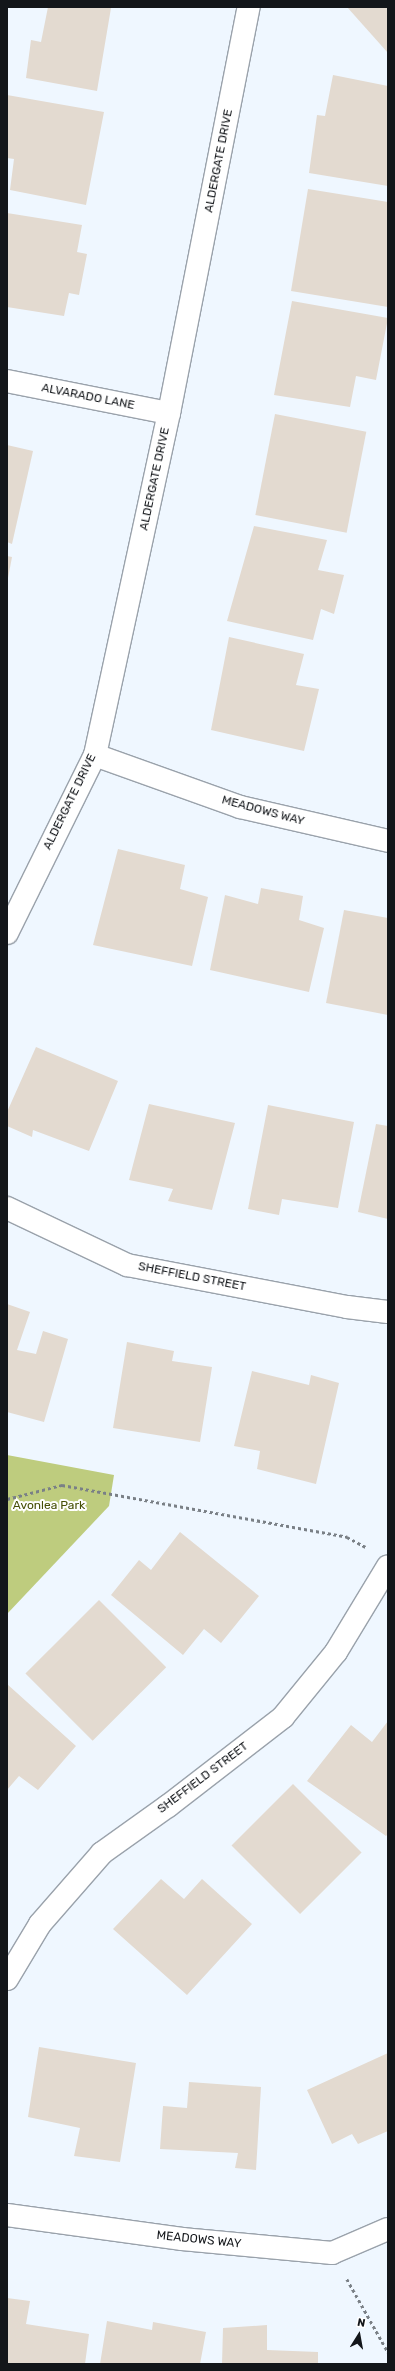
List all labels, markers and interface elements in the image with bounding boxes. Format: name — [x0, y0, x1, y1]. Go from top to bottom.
street label: ALDERGATE DRIVE — [202, 108, 236, 214]
street label: ALVARADO LANE — [40, 381, 136, 413]
street label: ALDERGATE DRIVE — [137, 426, 173, 532]
street label: ALDERGATE DRIVE — [41, 752, 99, 852]
street label: MEADOWS WAY — [220, 793, 306, 829]
street label: SHEFFIELD STREET — [137, 1259, 247, 1295]
park label: Avonlea Park — [13, 1499, 85, 1513]
street label: SHEFFIELD STREET — [155, 1739, 251, 1817]
street label: MEADOWS WAY — [156, 2228, 242, 2252]
north arrow — [339, 2315, 379, 2355]
text: N — [356, 2316, 367, 2330]

